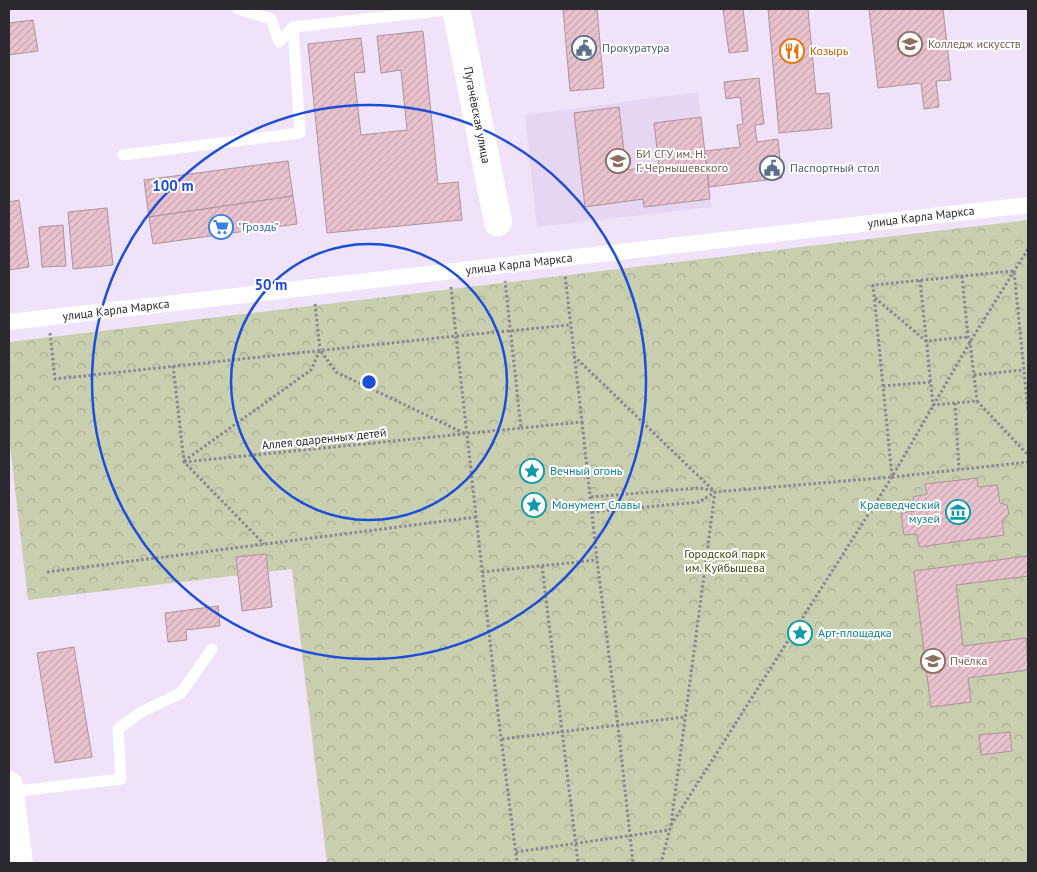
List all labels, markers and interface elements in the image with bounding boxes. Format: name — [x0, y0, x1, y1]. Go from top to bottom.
school or university icon: Колледж искусств — [897, 31, 923, 57]
public building icon: Прокуратура — [571, 35, 597, 61]
place label: Колледж искусств — [928, 36, 1021, 51]
restaurant icon: Козырь — [779, 38, 805, 64]
place label: Прокуратура — [602, 40, 669, 55]
place label: Козырь — [810, 43, 849, 58]
street label: Пугачёвская улица — [461, 65, 494, 165]
place label: БИ СГУ им. Н. Г. Чернышевского — [636, 146, 728, 175]
school or university icon: БИ СГУ им. Н. Г. Чернышевского — [605, 148, 631, 174]
public building icon: Паспортный стол — [759, 155, 785, 181]
place label: Паспортный стол — [790, 160, 880, 175]
text: 100 m — [152, 176, 194, 195]
street label: улица Карла Маркса — [867, 203, 975, 231]
supermarket icon: "Гроздь" — [208, 214, 234, 240]
place label: "Гроздь" — [238, 219, 279, 234]
street label: улица Карла Маркса — [465, 250, 573, 278]
text: 50 m — [255, 275, 287, 294]
street label: улица Карла Маркса — [62, 296, 170, 324]
centre of rings — [360, 373, 378, 391]
street label: Аллея одаренных детей — [261, 425, 387, 453]
place icon: Вечный огонь — [519, 458, 545, 484]
place label: Вечный огонь — [550, 463, 623, 478]
place icon: Монумент Славы — [521, 492, 547, 518]
place label: Монумент Славы — [552, 497, 640, 512]
place label: Краеведческий музей — [860, 497, 940, 526]
museum icon: Краеведческий музей — [945, 499, 971, 525]
park label: Городской парк им. Куйбышева — [684, 546, 766, 575]
place icon: Арт-площадка — [787, 620, 813, 646]
place label: Арт-площадка — [818, 625, 892, 640]
school or university icon: Пчёлка — [920, 648, 946, 674]
place label: Пчёлка — [950, 653, 987, 668]

